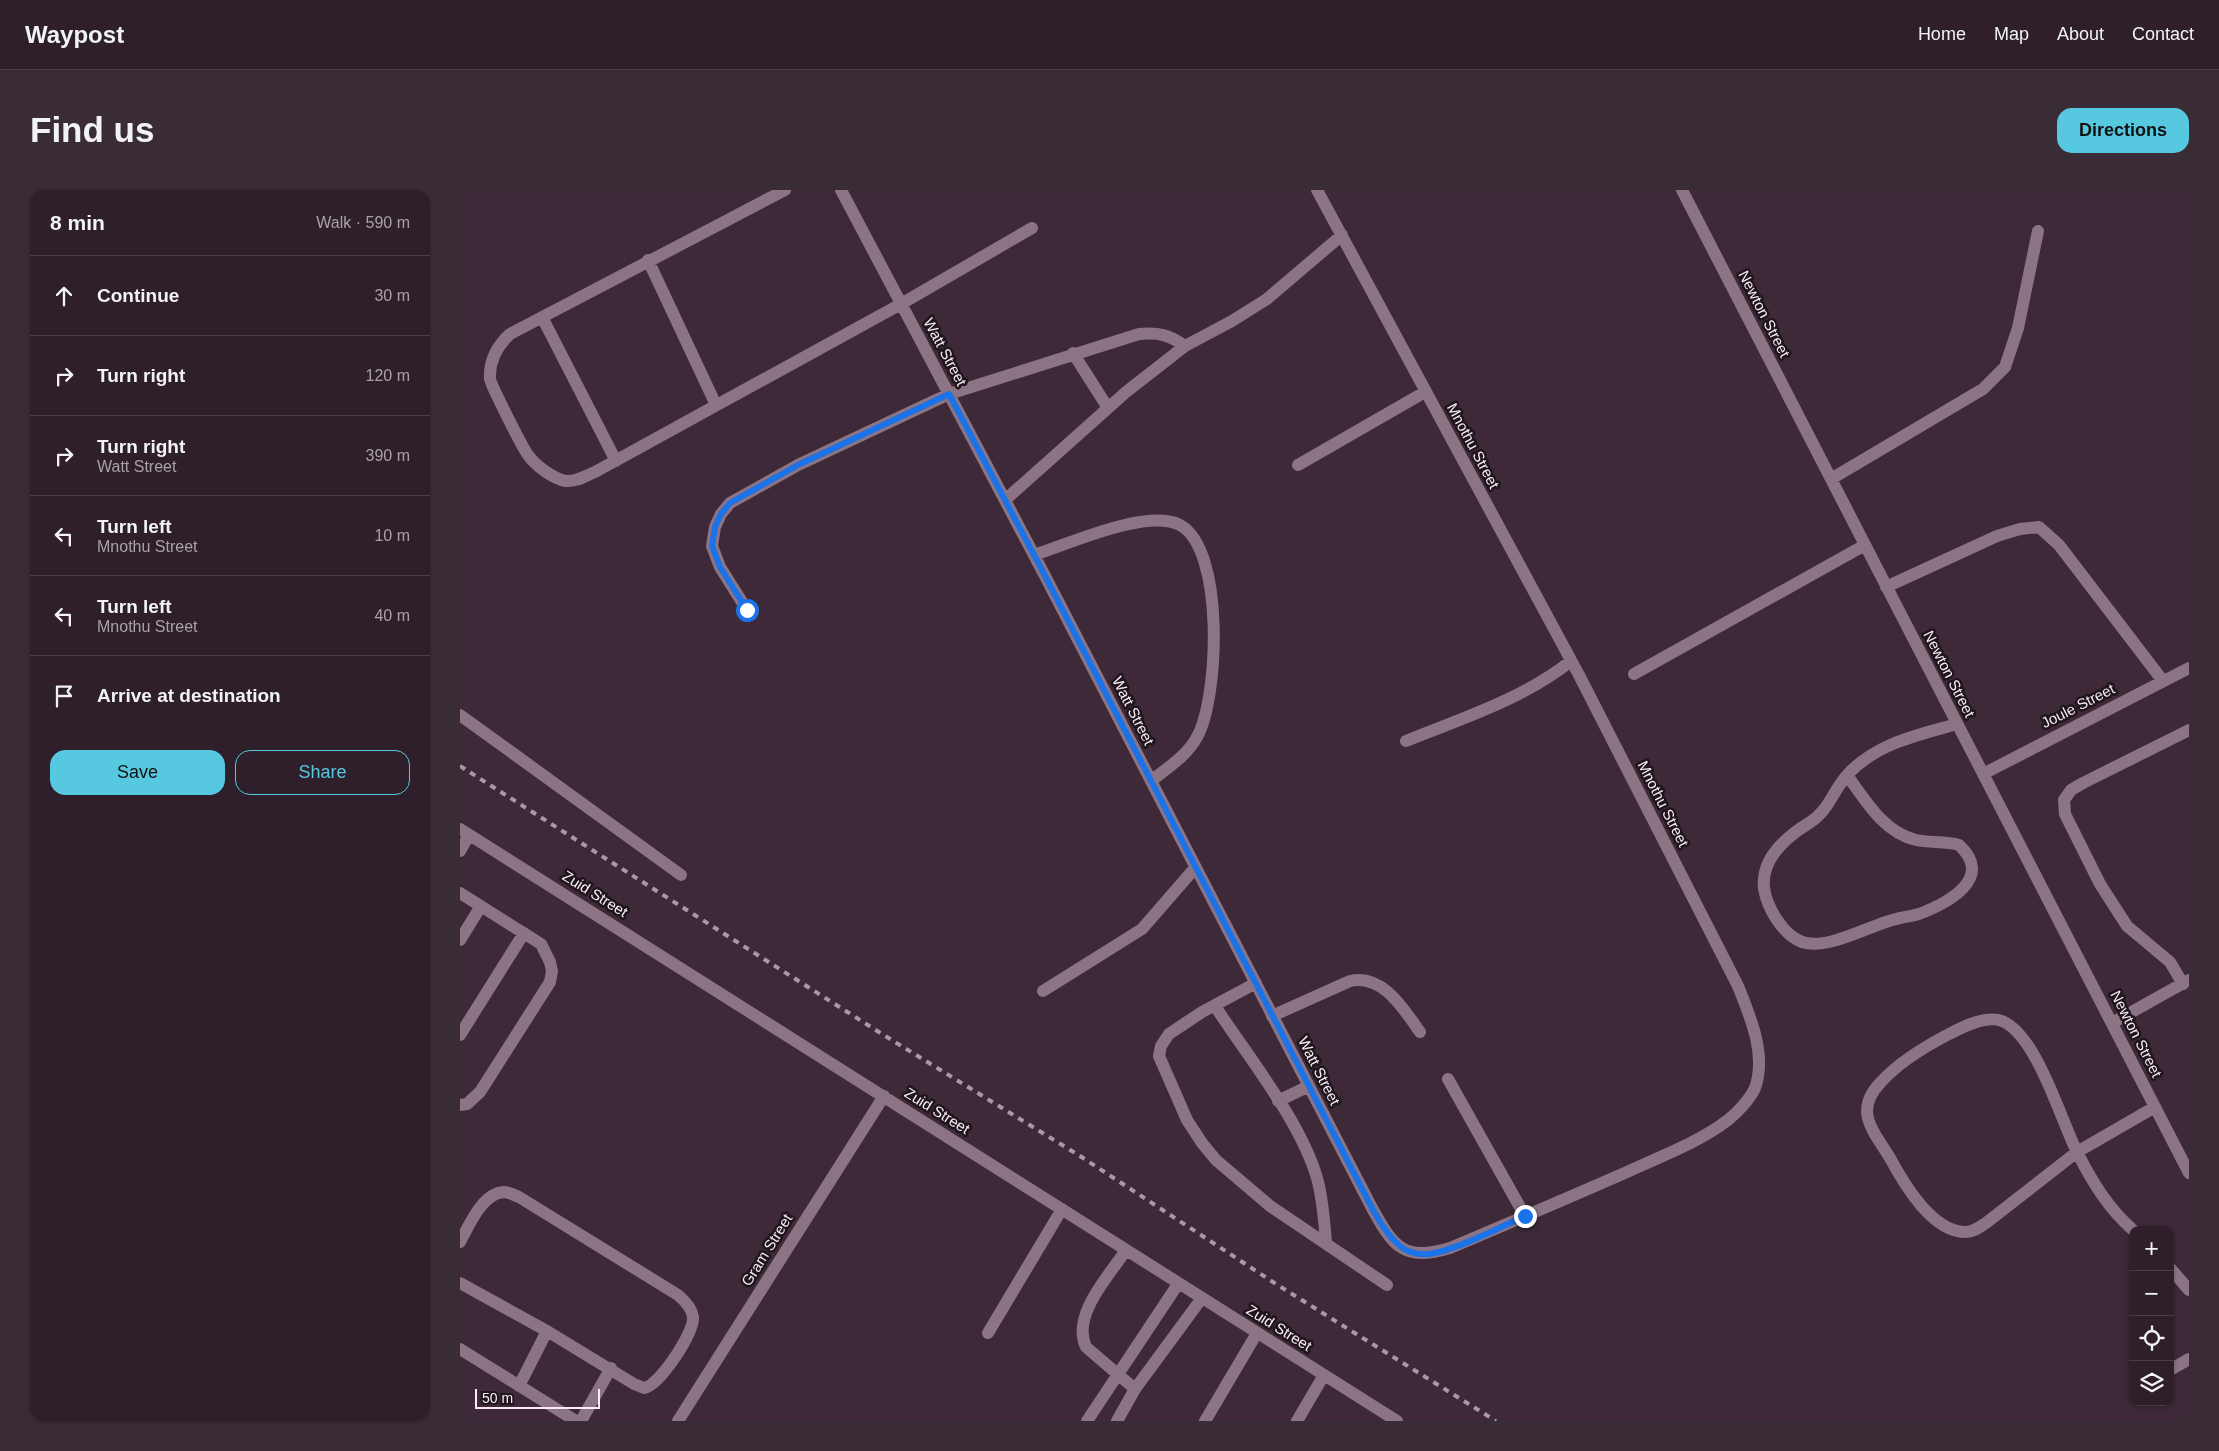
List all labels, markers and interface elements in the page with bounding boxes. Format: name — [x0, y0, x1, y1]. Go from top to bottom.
text: Waypost — [25, 21, 124, 48]
text: Home — [1918, 24, 1966, 44]
text: Map — [1994, 24, 2029, 44]
text: About — [2057, 24, 2104, 44]
text: Contact — [2132, 24, 2194, 44]
button: Directions — [2057, 108, 2189, 153]
text: Find us — [30, 110, 154, 149]
text: 8 min — [50, 211, 105, 234]
text: Walk · 590 m — [316, 214, 410, 231]
street label: Newton Street — [1735, 268, 1794, 361]
icon: ahead — [50, 282, 78, 310]
text: Continue — [97, 285, 179, 306]
text: 30 m — [374, 287, 410, 304]
street label: Watt Street — [920, 315, 971, 389]
icon: right — [50, 362, 78, 390]
text: Turn right — [97, 365, 185, 386]
text: 120 m — [366, 367, 410, 384]
street label: Mnothu Street — [1444, 400, 1503, 492]
text: Turn right — [97, 436, 185, 457]
icon: right — [50, 442, 78, 470]
text: 390 m — [366, 447, 410, 464]
text: Watt Street — [97, 458, 176, 475]
text: Turn left — [97, 516, 172, 537]
icon: left — [50, 522, 78, 550]
text: 10 m — [374, 527, 410, 544]
text: Mnothu Street — [97, 538, 198, 555]
text: Turn left — [97, 596, 172, 617]
route start — [736, 599, 759, 622]
icon: left — [50, 602, 78, 630]
text: 40 m — [374, 607, 410, 624]
text: Mnothu Street — [97, 618, 198, 635]
street label: Newton Street — [1920, 628, 1979, 721]
street label: Watt Street — [1109, 674, 1158, 749]
street label: Joule Street — [2038, 679, 2118, 731]
icon: arrive — [50, 682, 78, 710]
text: Arrive at destination — [97, 685, 281, 706]
button: Save — [50, 750, 225, 795]
button: Share — [235, 750, 410, 795]
street label: Mnothu Street — [1634, 758, 1693, 850]
street label: Zuid Street — [560, 867, 632, 921]
street label: Newton Street — [2107, 988, 2166, 1081]
street label: Watt Street — [1295, 1034, 1344, 1109]
street label: Zuid Street — [902, 1084, 974, 1138]
route end — [1514, 1205, 1537, 1228]
street label: Gram Street — [738, 1210, 796, 1289]
map controls — [2129, 1226, 2174, 1406]
button: + — [2129, 1226, 2174, 1271]
button: − — [2129, 1271, 2174, 1316]
street label: Zuid Street — [1244, 1301, 1316, 1355]
button: locate — [2129, 1316, 2174, 1361]
button: layers — [2129, 1361, 2174, 1406]
scale bar — [475, 1386, 600, 1409]
text: 50 m — [482, 1390, 513, 1406]

